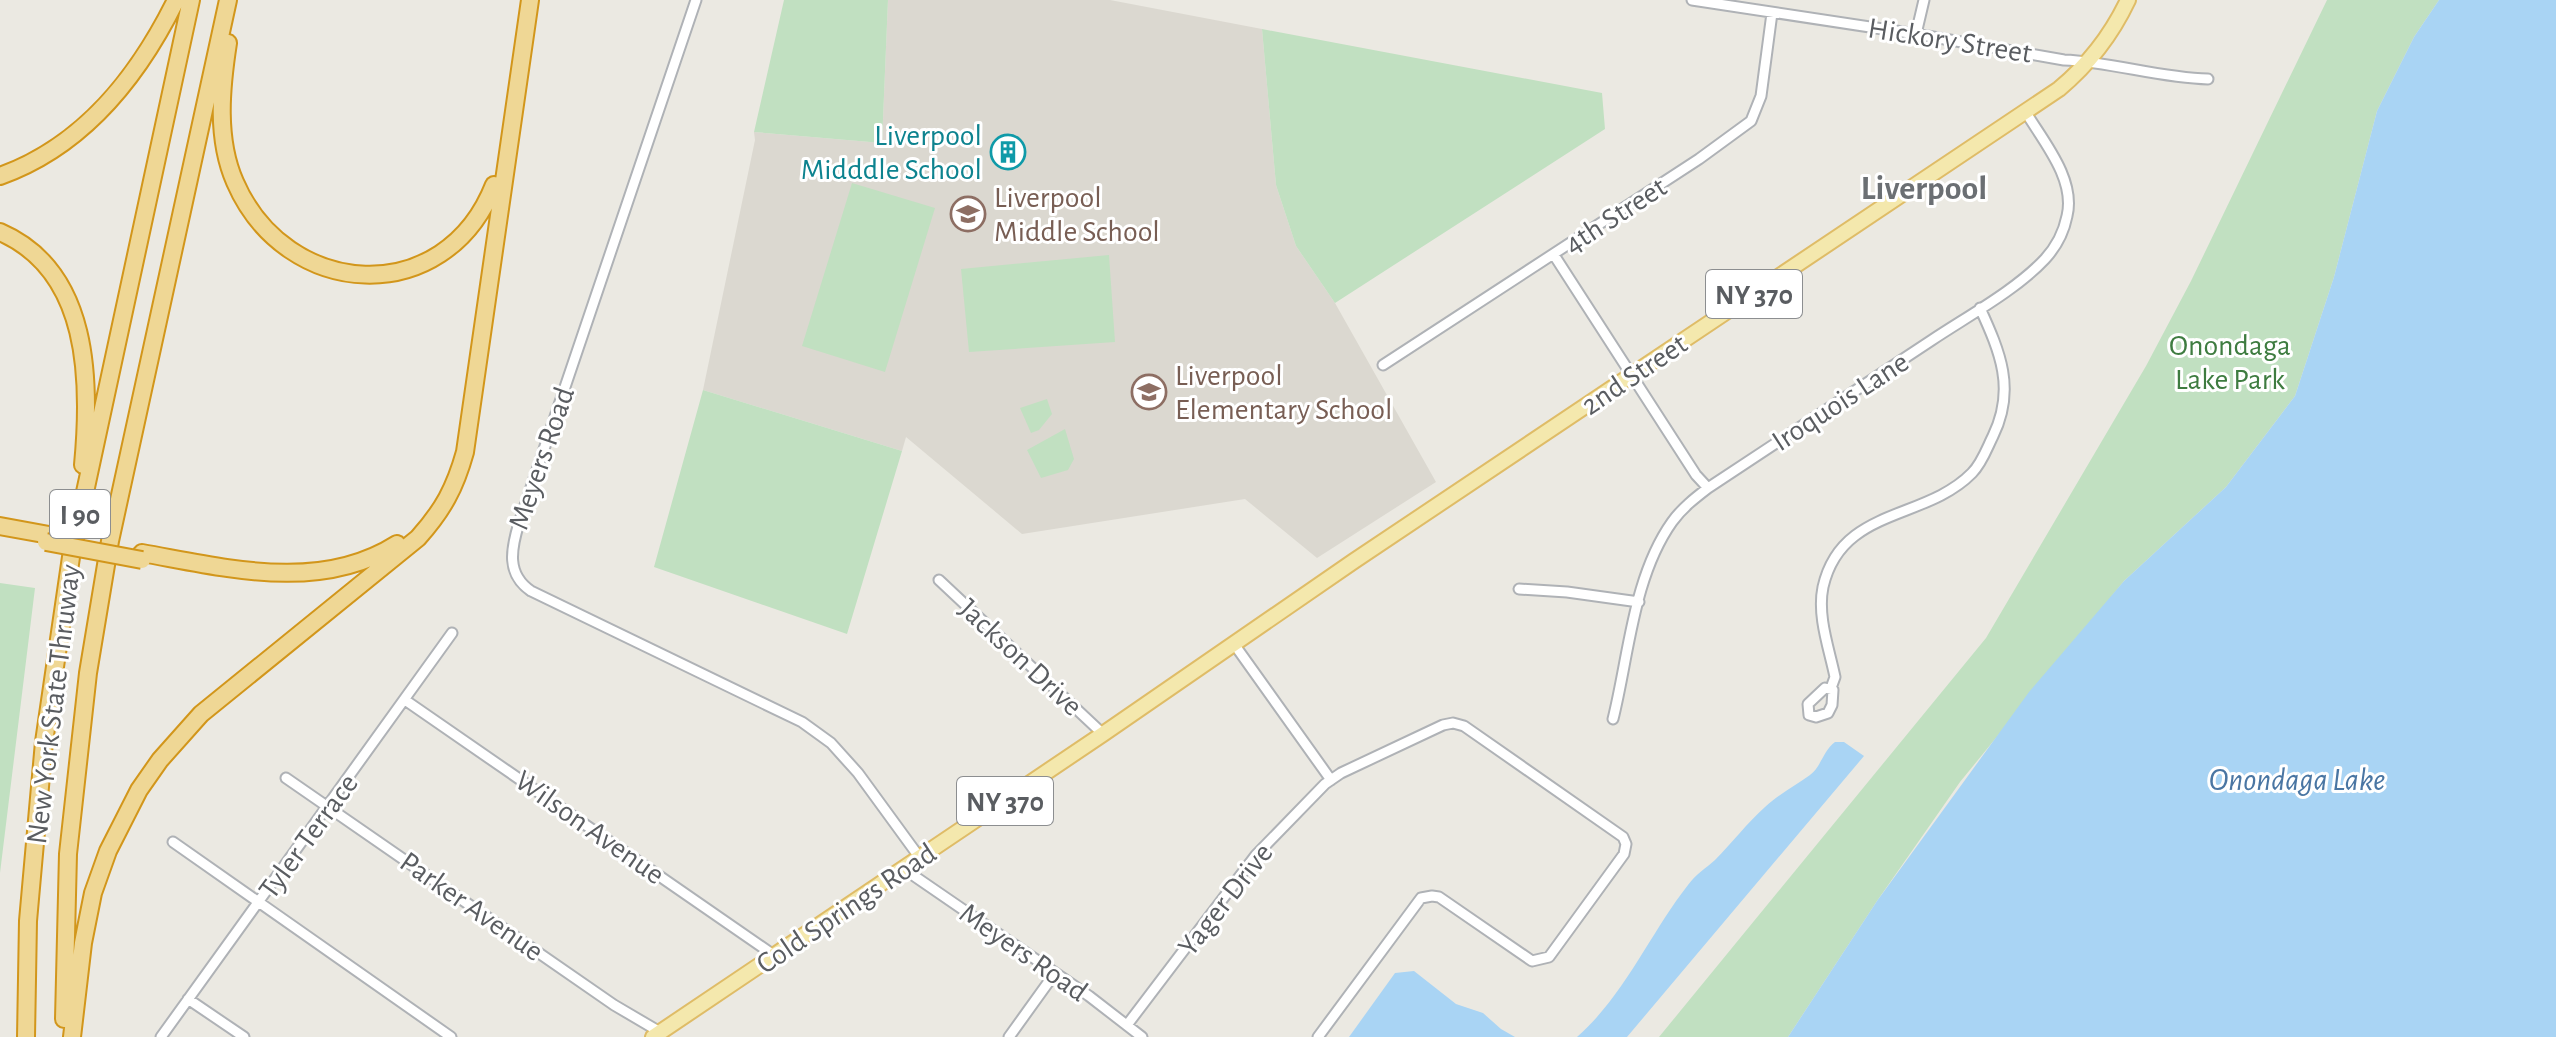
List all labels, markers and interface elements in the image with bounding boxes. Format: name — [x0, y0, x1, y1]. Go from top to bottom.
street label: Hickory Street — [1866, 13, 2034, 69]
place label: Liverpool Midddle School — [801, 121, 982, 185]
building icon: Liverpool Midddle School — [989, 133, 1027, 171]
street label: 4th Street — [1559, 172, 1672, 260]
district label: Liverpool — [1861, 172, 1987, 206]
place label: Liverpool Middle School — [994, 183, 1160, 247]
school or university icon: Liverpool Middle School — [949, 195, 987, 233]
road number: NY 370 — [1706, 270, 1802, 318]
street label: 2nd Street — [1576, 329, 1693, 421]
park label: Onondaga Lake Park — [2169, 331, 2291, 395]
street label: Iroquois Lane — [1767, 347, 1914, 457]
place label: Liverpool Elementary School — [1175, 361, 1393, 425]
school or university icon: Liverpool Elementary School — [1130, 373, 1168, 411]
street label: Meyers Road — [504, 383, 580, 533]
road number: I 90 — [50, 490, 110, 538]
street label: New York State Thruway — [22, 562, 86, 846]
street label: Jackson Drive — [953, 594, 1088, 722]
water label: Onondaga Lake — [2209, 764, 2385, 796]
street label: Wilson Avenue — [509, 765, 670, 890]
street label: Tyler Terrace — [254, 769, 364, 905]
road number: NY 370 — [957, 777, 1053, 825]
street label: Cold Springs Road — [751, 838, 942, 980]
street label: Yager Drive — [1173, 838, 1279, 961]
street label: Parker Avenue — [394, 847, 549, 967]
street label: Meyers Road — [954, 898, 1093, 1008]

